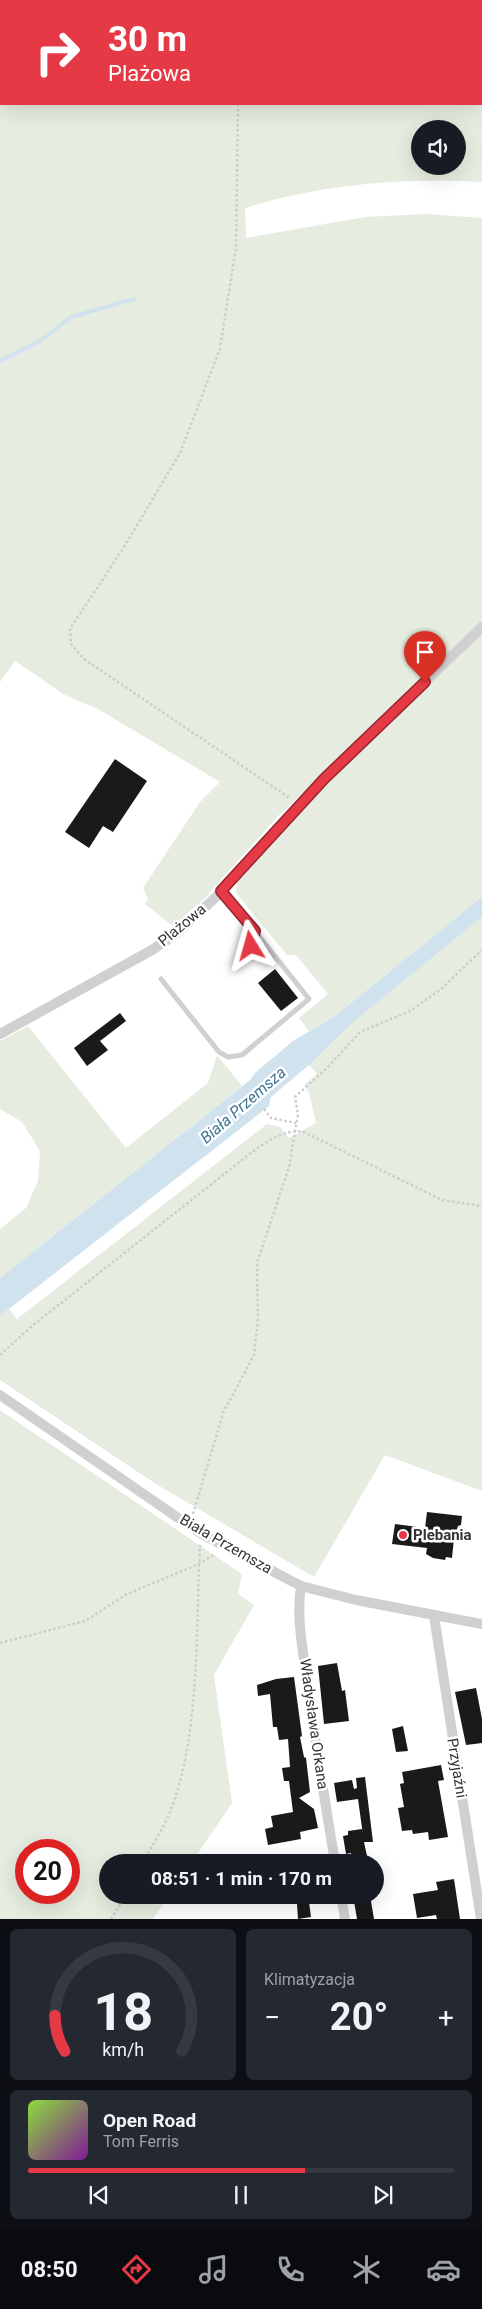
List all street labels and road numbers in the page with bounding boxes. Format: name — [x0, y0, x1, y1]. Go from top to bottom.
street label: Plażowa — [155, 900, 209, 950]
street label: Biała Przemsza — [177, 1510, 275, 1578]
street label: Władysława Orkana — [296, 1657, 332, 1791]
street label: Przyjaźni — [443, 1737, 471, 1799]

